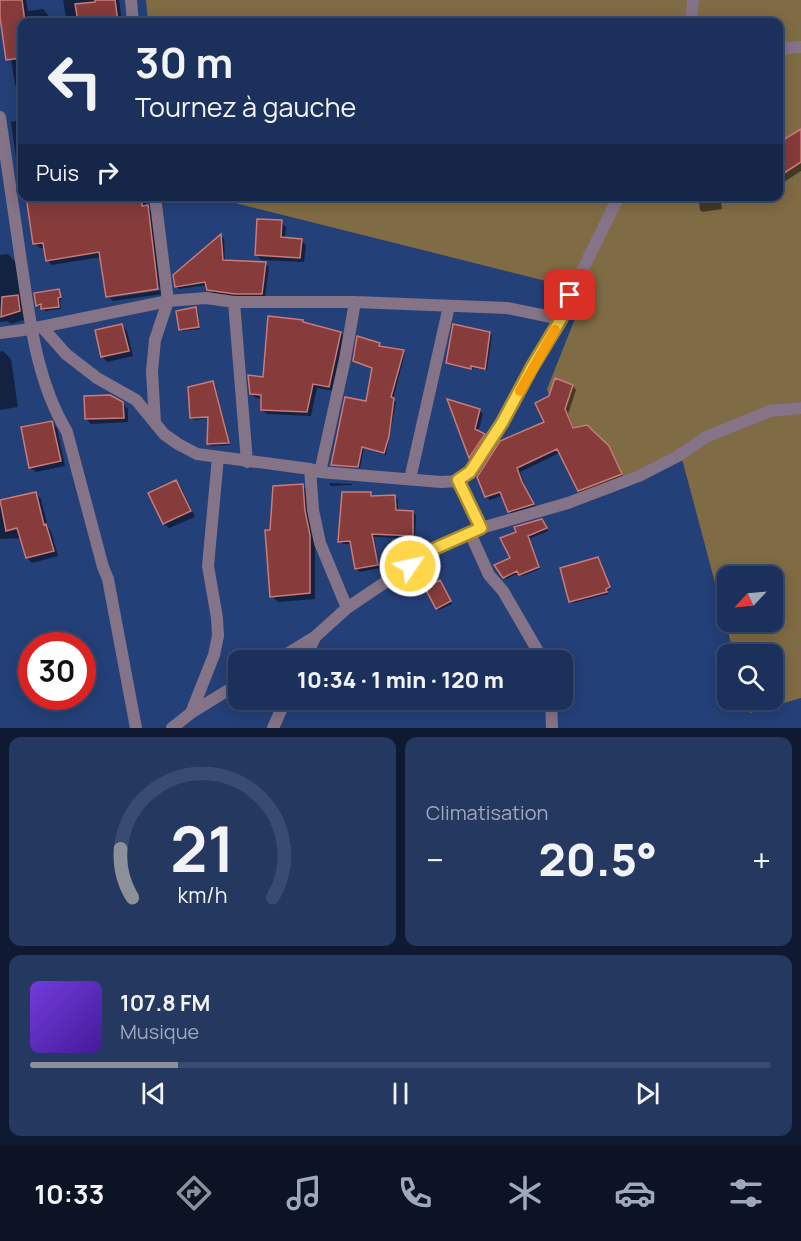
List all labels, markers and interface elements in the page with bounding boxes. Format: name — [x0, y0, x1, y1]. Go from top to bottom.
text: 30 m — [135, 33, 233, 91]
icon: left — [36, 42, 114, 120]
text: Tournez à gauche — [135, 88, 356, 125]
icon: right — [91, 156, 124, 189]
text: Puis — [36, 158, 79, 188]
pin — [544, 269, 595, 320]
icon: arrive — [553, 278, 586, 311]
position arrow — [378, 534, 442, 598]
north arrow — [717, 566, 783, 632]
map controls — [717, 566, 783, 710]
speed limit sign: 30 — [18, 632, 96, 710]
button: search — [717, 644, 783, 710]
text: 10:34 · 1 min · 120 m — [297, 665, 504, 695]
text: Climatisation — [426, 799, 548, 826]
text: 21 — [170, 805, 235, 891]
text: 20.5° — [539, 828, 657, 890]
text: − — [426, 837, 444, 882]
text: + — [752, 837, 771, 882]
text: km/h — [178, 881, 227, 910]
text: 107.8 FM — [120, 988, 210, 1018]
text: Musique — [120, 1018, 199, 1045]
icon: previous — [137, 1077, 170, 1110]
icon: pause — [384, 1077, 417, 1110]
icon: next — [631, 1077, 664, 1110]
icon: directions — [173, 1172, 215, 1214]
icon: music — [283, 1172, 325, 1214]
icon: phone — [394, 1172, 436, 1214]
icon: climate — [504, 1172, 546, 1214]
icon: car — [614, 1172, 656, 1214]
icon: filters — [725, 1172, 767, 1214]
text: 10:33 — [34, 1175, 104, 1212]

